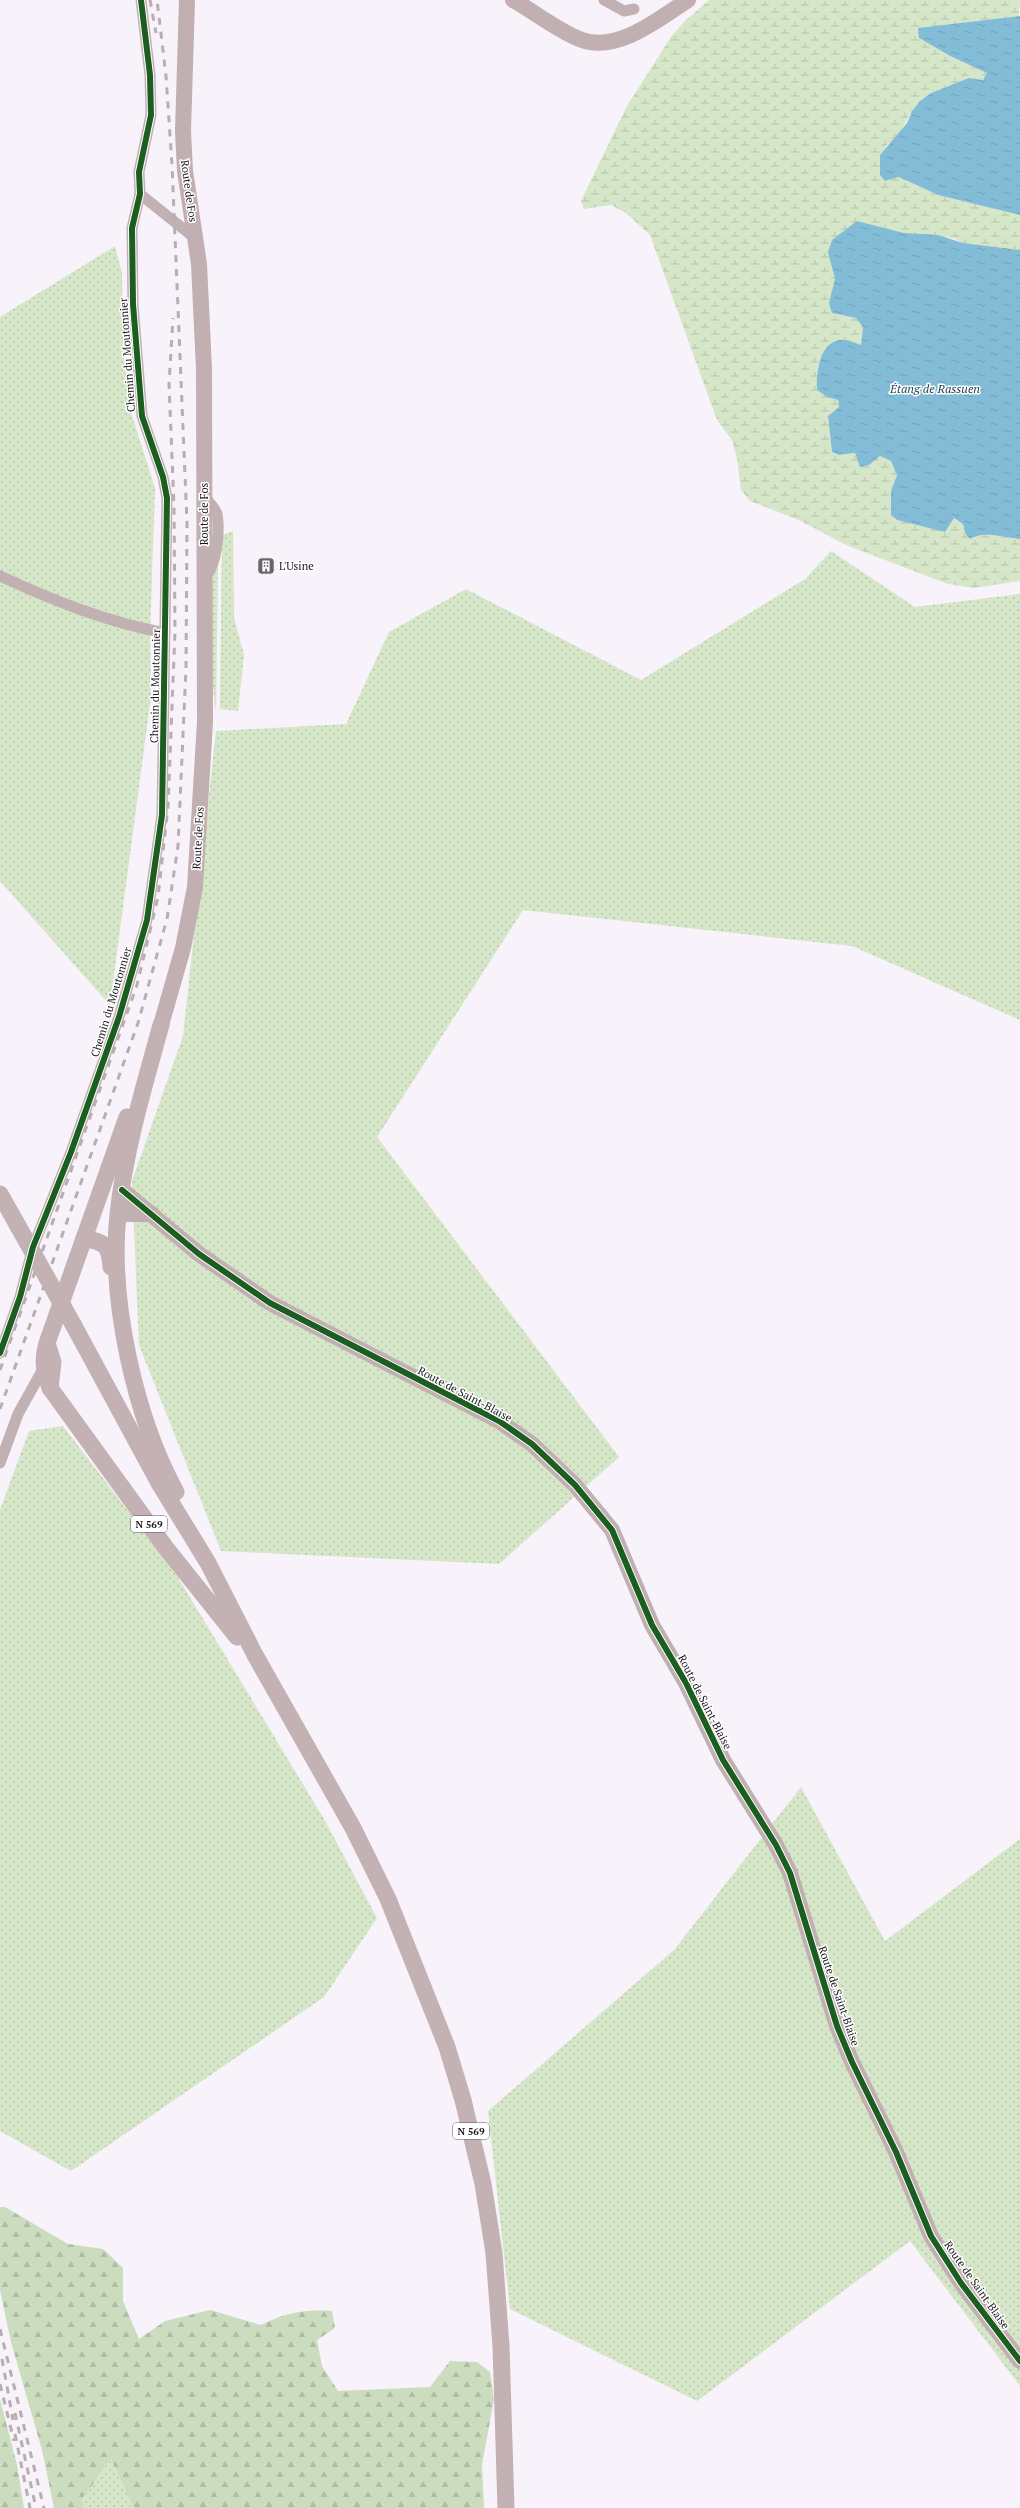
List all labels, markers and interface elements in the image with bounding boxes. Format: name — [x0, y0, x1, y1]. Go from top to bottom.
street label: Route de Fos — [178, 159, 200, 223]
street label: Chemin du Moutonnier — [116, 297, 138, 413]
water label: Étang de Rassuen — [889, 381, 980, 396]
street label: Route de Fos — [197, 482, 211, 545]
building icon: L'Usine — [256, 556, 276, 576]
place label: L'Usine — [279, 559, 314, 573]
street label: Chemin du Moutonnier — [147, 628, 163, 743]
street label: Route de Fos — [189, 806, 207, 870]
street label: Chemin du Moutonnier — [88, 945, 135, 1059]
street label: Route de Saint-Blaise — [416, 1363, 515, 1425]
road number: N 569 — [131, 1516, 167, 1532]
street label: Route de Saint-Blaise — [675, 1652, 735, 1752]
street label: Route de Saint-Blaise — [815, 1944, 863, 2048]
road number: N 569 — [453, 2123, 489, 2139]
street label: Route de Saint-Blaise — [941, 2238, 1013, 2332]

